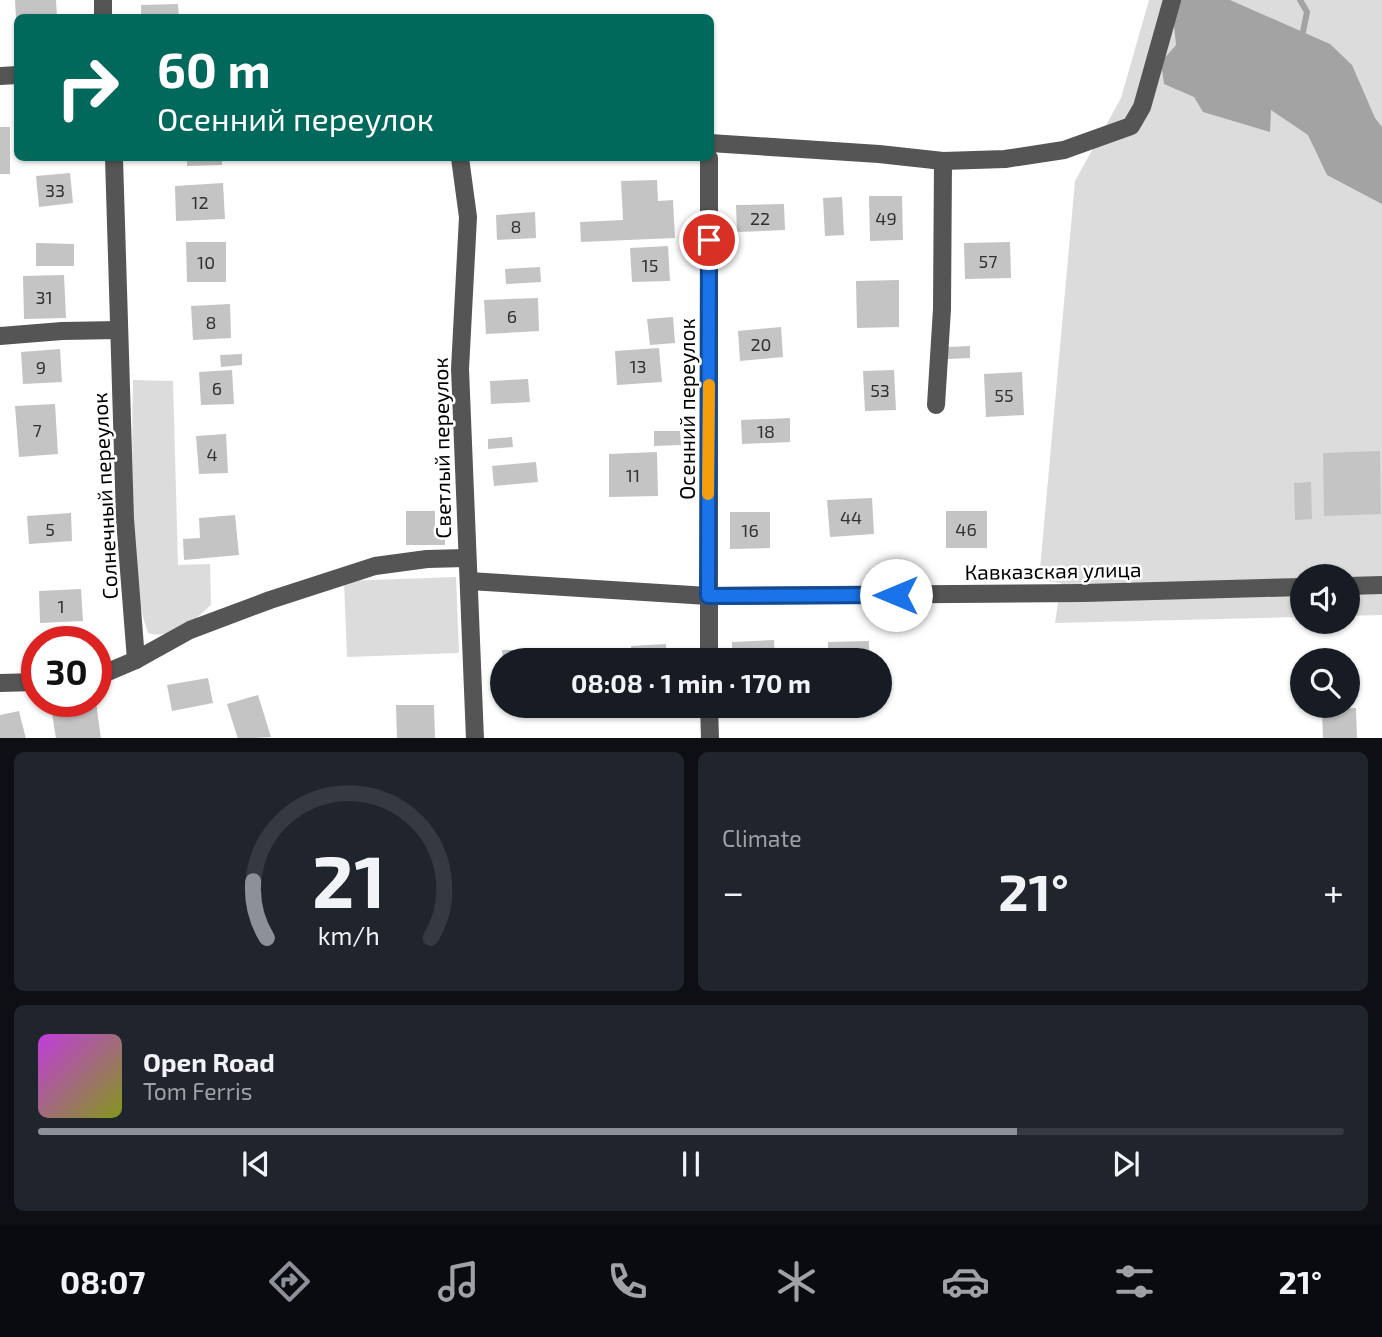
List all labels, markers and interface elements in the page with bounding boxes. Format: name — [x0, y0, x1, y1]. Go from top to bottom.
text: 60 m — [157, 39, 271, 98]
icon: right — [42, 42, 133, 133]
text: Осенний переулок — [157, 99, 434, 137]
house number: 33 — [45, 179, 65, 201]
house number: 12 — [191, 191, 209, 213]
house number: 22 — [750, 207, 770, 229]
house number: 49 — [875, 207, 897, 229]
pin — [679, 210, 739, 270]
house number: 8 — [511, 215, 521, 237]
icon: arrive — [690, 221, 728, 259]
house number: 57 — [979, 250, 997, 272]
house number: 10 — [197, 251, 215, 273]
house number: 15 — [642, 254, 658, 276]
house number: 31 — [35, 286, 53, 308]
house number: 6 — [507, 305, 517, 327]
house number: 8 — [206, 311, 216, 333]
street label: Осенний переулок — [674, 318, 700, 500]
house number: 20 — [751, 333, 771, 355]
house number: 13 — [629, 355, 647, 377]
house number: 9 — [36, 356, 46, 378]
street label: Светлый переулок — [427, 357, 456, 539]
house number: 6 — [212, 377, 222, 399]
house number: 53 — [870, 379, 890, 401]
house number: 55 — [994, 384, 1014, 406]
street label: Солнечный переулок — [86, 392, 123, 600]
house number: 7 — [32, 419, 42, 441]
house number: 18 — [757, 420, 775, 442]
house number: 4 — [206, 443, 218, 465]
house number: 11 — [626, 464, 640, 486]
house number: 44 — [840, 506, 862, 528]
house number: 5 — [45, 518, 55, 540]
house number: 46 — [955, 518, 977, 540]
house number: 16 — [741, 519, 759, 541]
street label: Кавказcкая улица — [964, 556, 1142, 585]
position arrow — [859, 558, 933, 632]
map controls — [1290, 564, 1360, 718]
button: sound — [1290, 564, 1360, 634]
house number: 1 — [57, 595, 65, 617]
speed limit sign: 30 — [21, 626, 112, 717]
button: search — [1290, 648, 1360, 718]
text: 08:08 · 1 min · 170 m — [571, 667, 811, 698]
text: Climate — [722, 824, 802, 852]
text: 21 — [312, 835, 386, 923]
text: 21° — [998, 859, 1069, 921]
text: − — [722, 868, 744, 914]
text: + — [1323, 868, 1344, 914]
text: km/h — [318, 919, 380, 949]
text: Open Road — [143, 1046, 275, 1077]
text: Tom Ferris — [143, 1077, 252, 1105]
icon: previous — [237, 1145, 275, 1183]
icon: pause — [672, 1145, 710, 1183]
icon: next — [1107, 1145, 1145, 1183]
icon: directions — [265, 1257, 314, 1306]
icon: music — [434, 1257, 483, 1306]
icon: phone — [603, 1257, 652, 1306]
icon: climate — [772, 1257, 821, 1306]
icon: car — [941, 1257, 990, 1306]
icon: filters — [1110, 1257, 1159, 1306]
text: 08:07 — [60, 1262, 145, 1300]
text: 21° — [1279, 1262, 1322, 1300]

